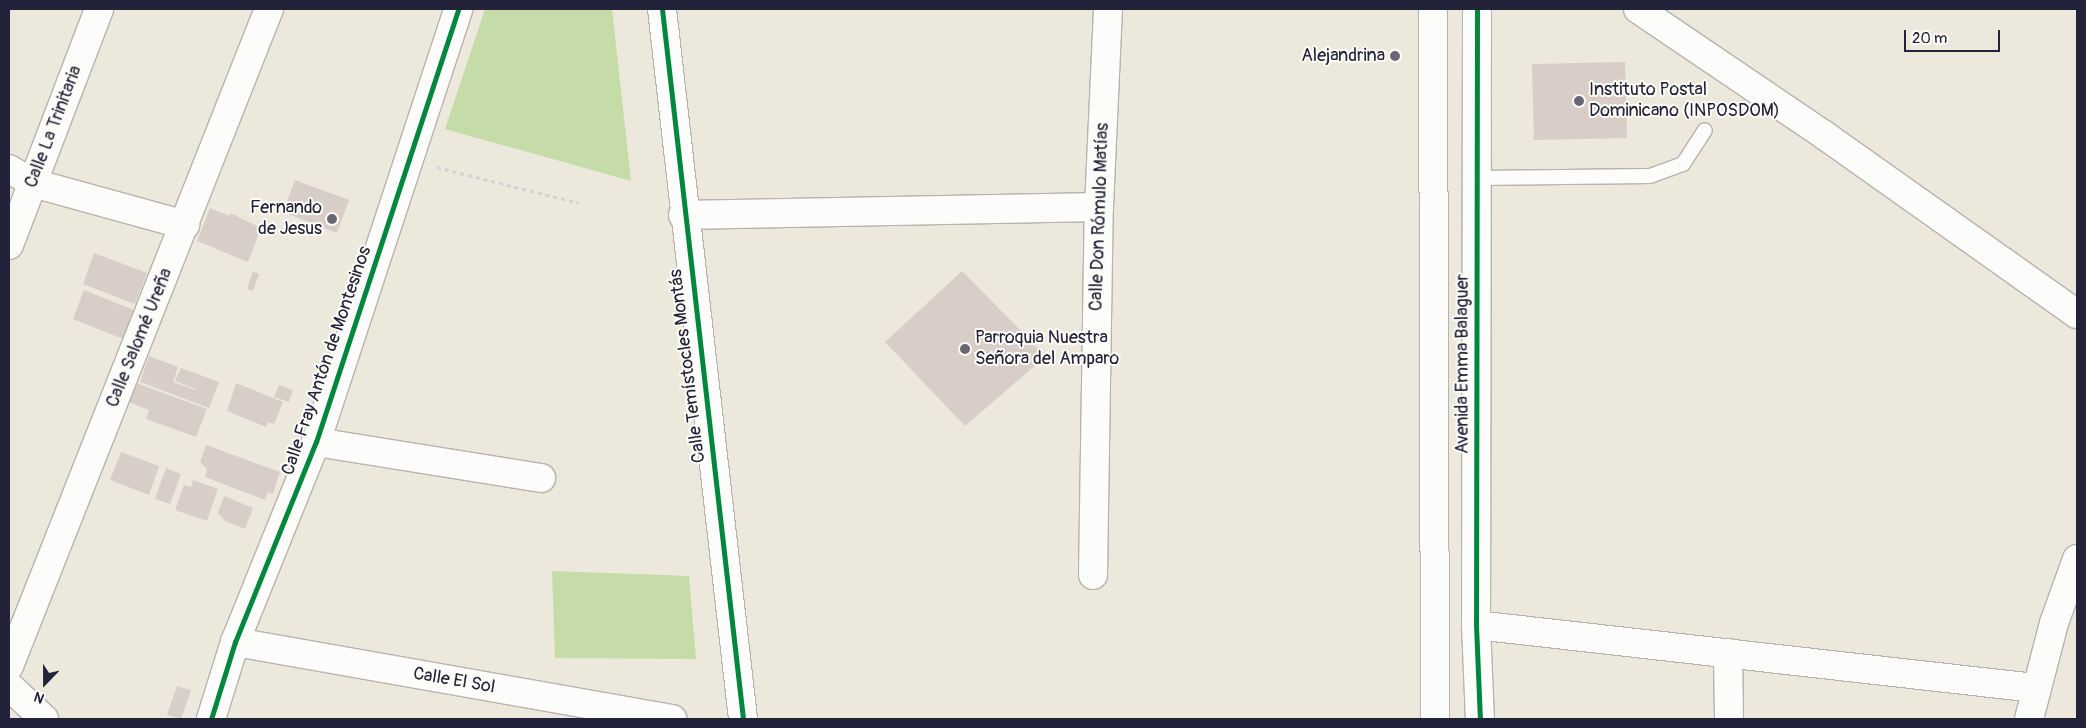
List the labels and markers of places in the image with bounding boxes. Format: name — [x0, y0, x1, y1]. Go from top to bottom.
place label: Alejandrina — [1301, 45, 1385, 67]
marker: Alejandrina — [1389, 50, 1401, 62]
place label: Instituto Postal Dominicano (INPOSDOM) — [1589, 80, 1780, 122]
marker: Instituto Postal Dominicano (INPOSDOM) — [1573, 95, 1585, 107]
place label: Fernando de Jesus — [250, 198, 322, 240]
marker: Fernando de Jesus — [326, 213, 338, 225]
place label: Parroquia Nuestra Señora del Amparo — [975, 328, 1119, 370]
marker: Parroquia Nuestra Señora del Amparo — [959, 343, 971, 355]

